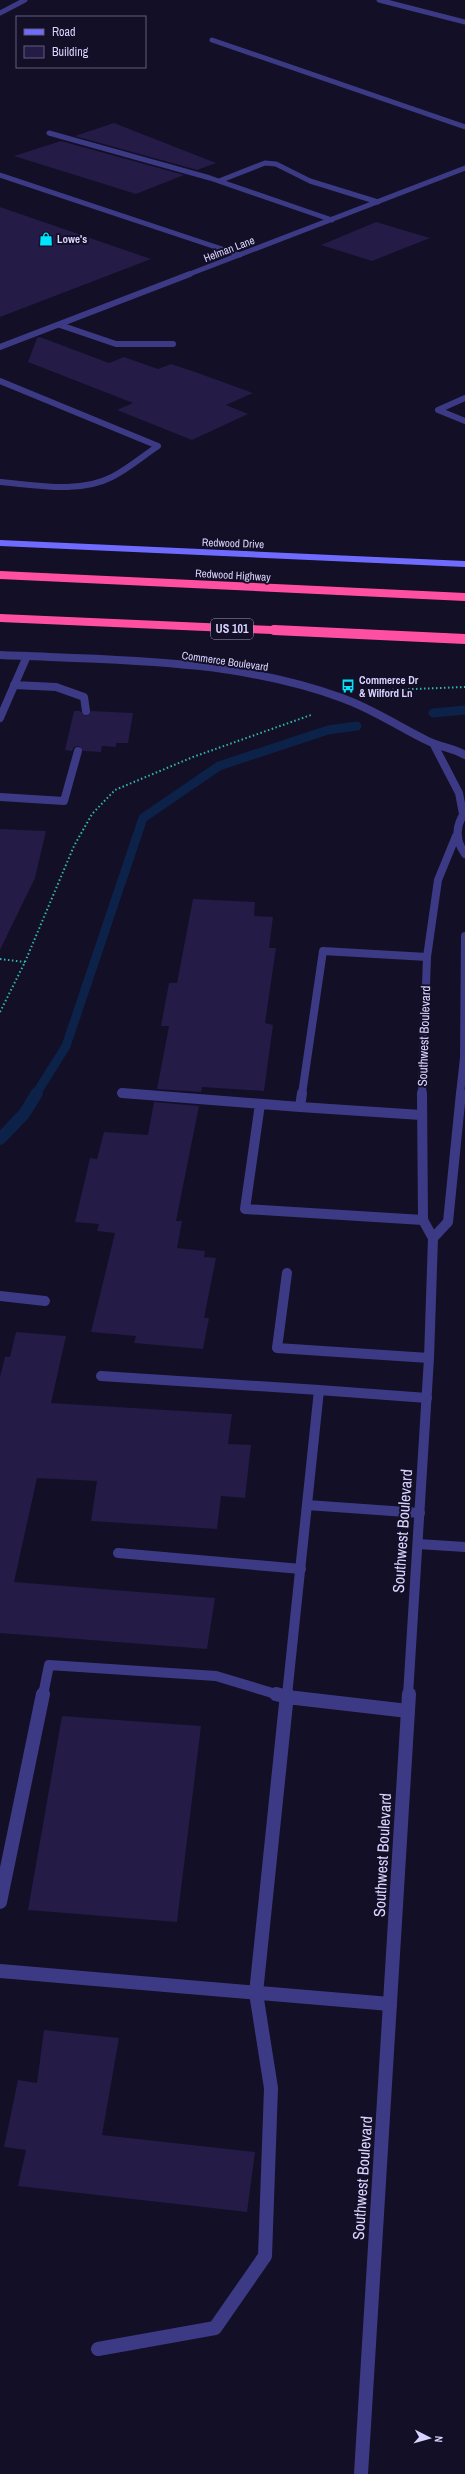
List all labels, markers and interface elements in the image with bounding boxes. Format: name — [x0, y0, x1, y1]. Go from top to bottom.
legend — [16, 16, 146, 68]
text: Road — [52, 24, 76, 40]
text: Building — [52, 44, 89, 60]
shop icon: Lowe's — [38, 231, 54, 247]
place label: Lowe's — [57, 232, 87, 246]
street label: Helman Lane — [201, 233, 257, 265]
street label: Redwood Drive — [202, 535, 264, 551]
street label: Redwood Highway — [195, 566, 272, 584]
road number: US 101 — [211, 619, 253, 639]
street label: Commerce Boulevard — [181, 648, 269, 674]
place label: Commerce Dr & Wilford Ln — [359, 673, 419, 700]
bus stop icon: Commerce Dr & Wilford Ln — [340, 678, 356, 694]
street label: Southwest Boulevard — [414, 985, 434, 1087]
street label: Southwest Boulevard — [387, 1468, 417, 1594]
street label: Southwest Boulevard — [368, 1793, 396, 1917]
street label: Southwest Boulevard — [347, 2115, 377, 2241]
north arrow — [409, 2418, 449, 2458]
text: N — [432, 2435, 446, 2443]

